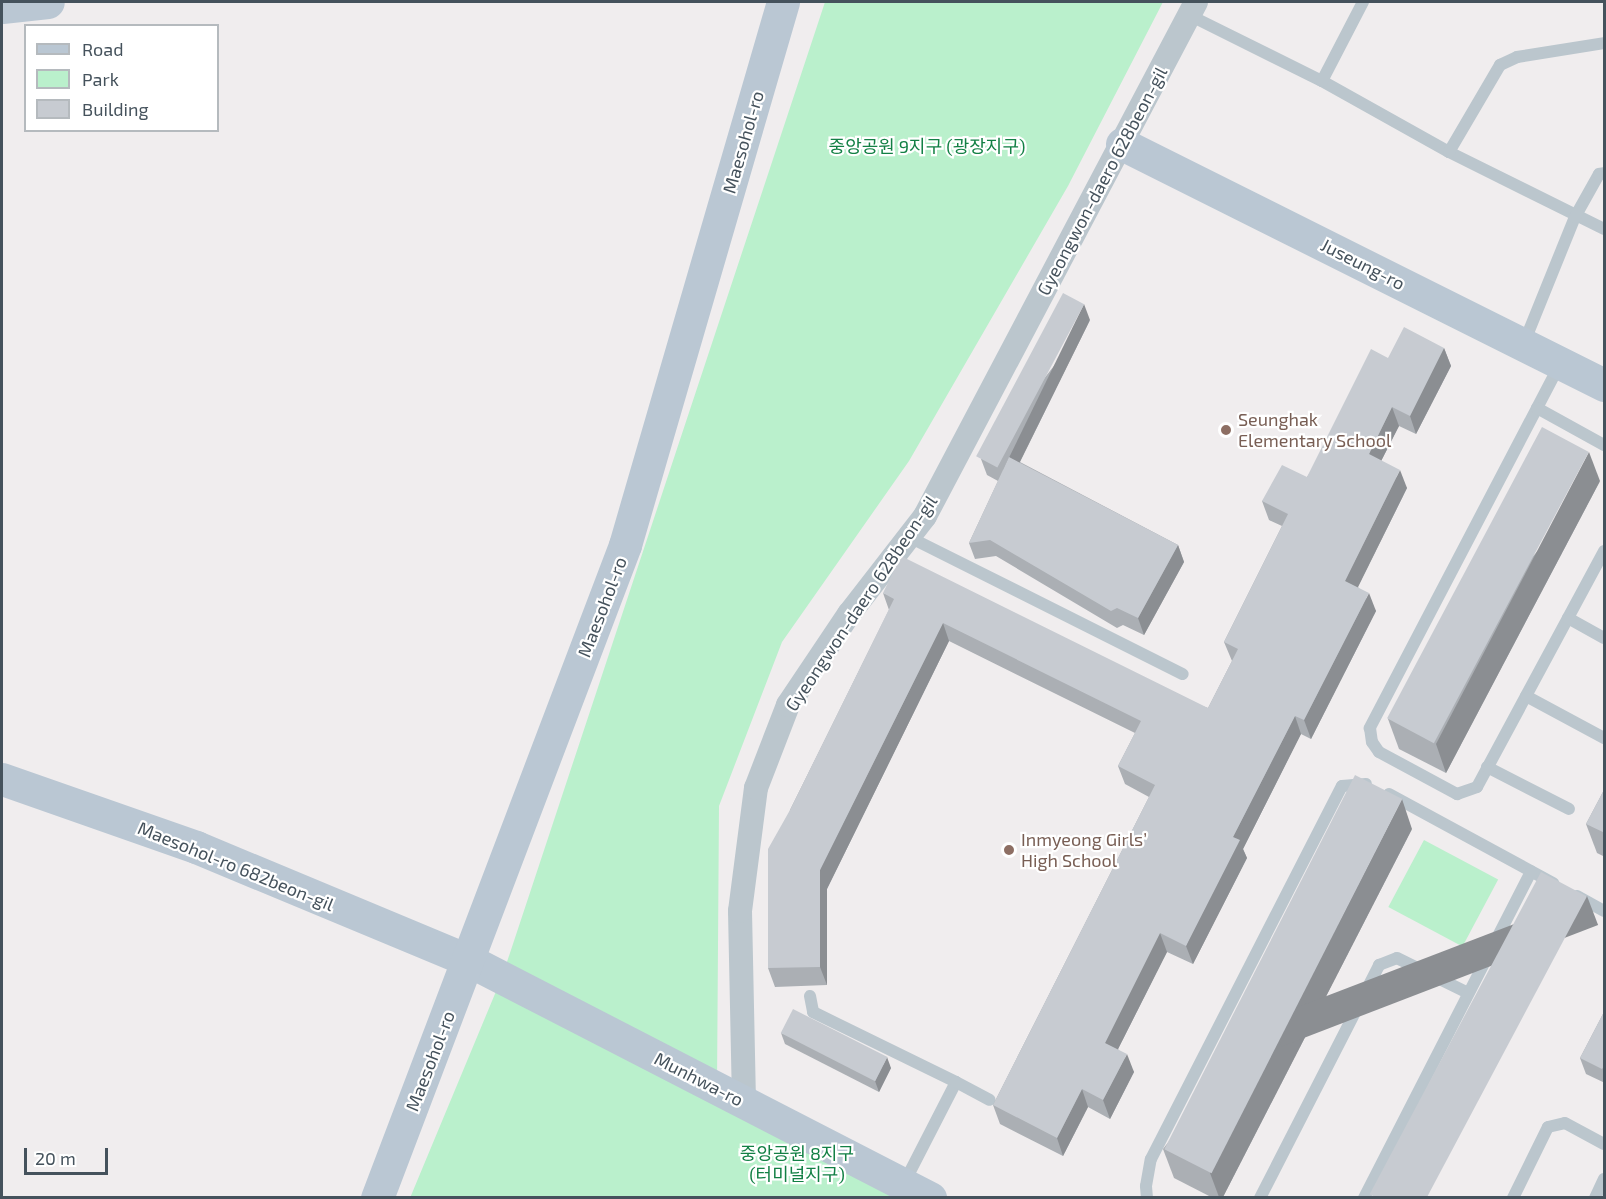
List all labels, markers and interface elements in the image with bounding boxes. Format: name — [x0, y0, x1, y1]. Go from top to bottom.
legend — [24, 24, 219, 132]
text: Road — [82, 38, 123, 60]
street label: Gyeongwon-daero 628beon-gil — [1032, 63, 1172, 299]
text: Park — [82, 68, 119, 90]
street label: Maesohol-ro — [718, 88, 768, 196]
text: Building — [82, 98, 149, 120]
park label: 중앙공원 9지구 (광장지구) — [829, 135, 1025, 157]
street label: Juseung-ro — [1317, 234, 1409, 294]
place label: Seunghak Elementary School — [1238, 409, 1392, 452]
marker: Seunghak Elementary School — [1219, 423, 1233, 437]
street label: Gyeongwon-daero 628beon-gil — [781, 491, 941, 715]
street label: Maesohol-ro — [573, 554, 631, 660]
street label: Maesohol-ro 682beon-gil — [135, 817, 337, 915]
place label: Inmyeong Girls’ High School — [1021, 829, 1147, 872]
marker: Inmyeong Girls’ High School — [1002, 843, 1016, 857]
street label: Maesohol-ro — [401, 1008, 459, 1114]
street label: Munhwa-ro — [651, 1047, 747, 1111]
scale bar — [27, 1136, 111, 1174]
park label: 중앙공원 8지구 (터미널지구) — [740, 1143, 854, 1186]
text: 20 m — [35, 1147, 76, 1169]

